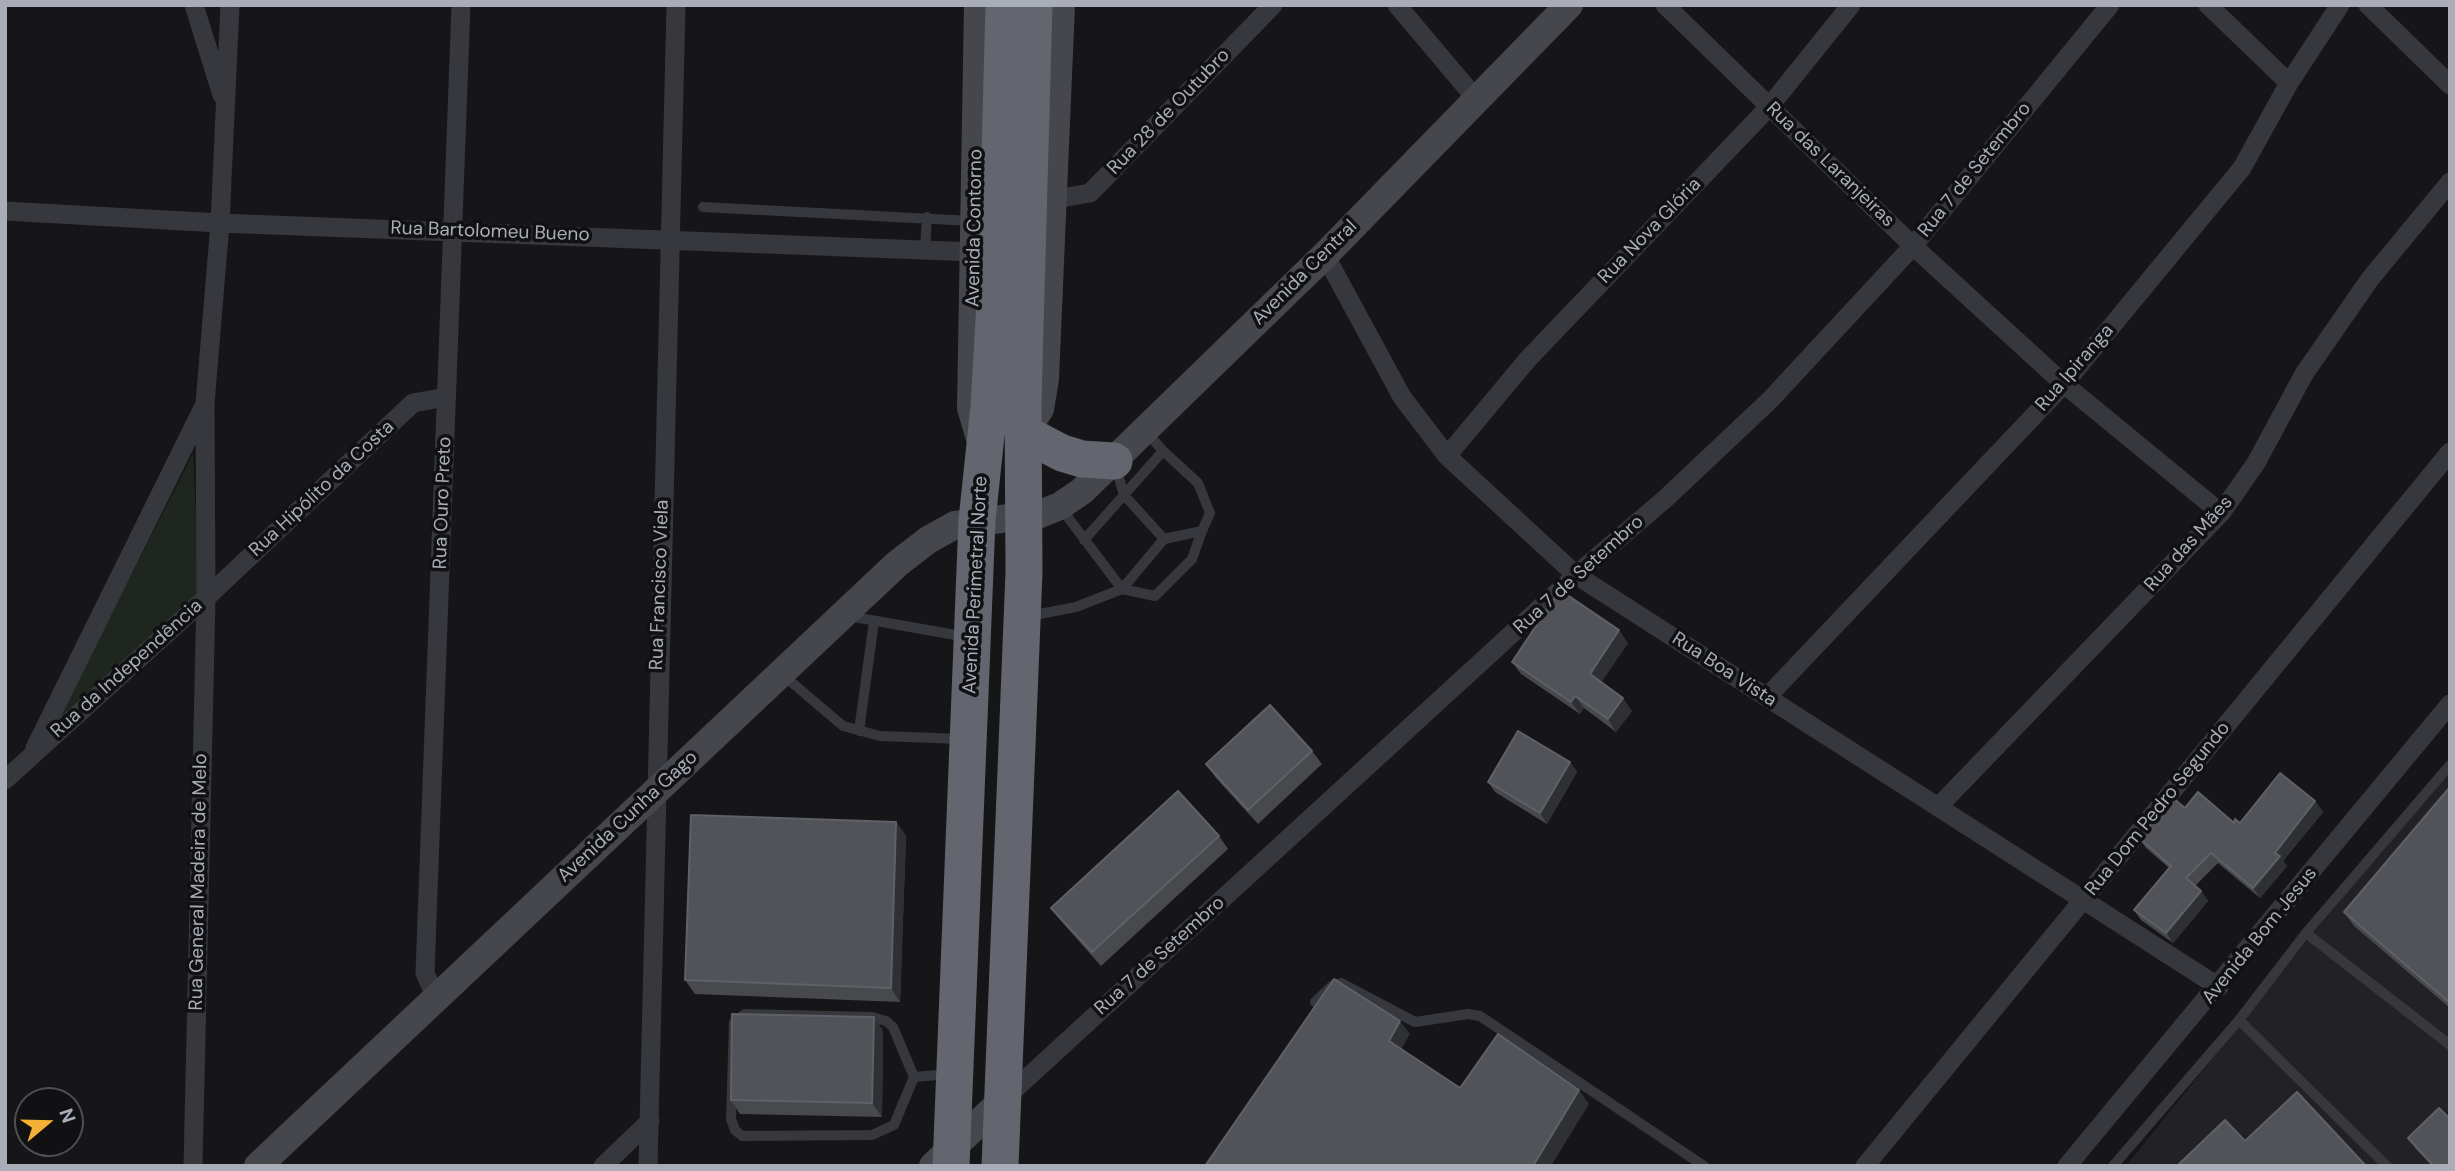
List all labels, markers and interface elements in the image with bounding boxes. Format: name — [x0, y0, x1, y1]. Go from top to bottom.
street label: Rua 28 de Outubro — [1103, 44, 1235, 180]
street label: Rua das Laranjeiras — [1761, 98, 1899, 232]
street label: Rua 7 de Setembro — [1914, 98, 2036, 242]
street label: Avenida Contorno — [962, 149, 988, 307]
street label: Rua Nova Glória — [1594, 173, 1706, 289]
street label: Avenida Central — [1248, 216, 1362, 330]
street label: Rua Bartolomeu Bueno — [390, 217, 590, 247]
street label: Rua Ipiranga — [2031, 320, 2119, 416]
street label: Rua Hipólito da Costa — [245, 416, 399, 562]
street label: Rua Ouro Preto — [429, 436, 457, 570]
street label: Avenida Perimetral Norte — [959, 475, 993, 695]
street label: Rua das Mães — [2140, 491, 2238, 597]
street label: Rua Francisco Viela — [646, 499, 674, 671]
street label: Rua 7 de Setembro — [1509, 511, 1649, 639]
street label: Rua da Independência — [47, 595, 207, 743]
street label: Rua Boa Vista — [1668, 628, 1780, 712]
street label: Rua Dom Pedro Segundo — [2081, 717, 2235, 901]
street label: Avenida Cunha Gago — [553, 746, 703, 888]
street label: Rua General Madeira de Melo — [185, 753, 213, 1011]
street label: Avenida Bom Jesus — [2198, 863, 2322, 1009]
street label: Rua 7 de Setembro — [1090, 892, 1230, 1020]
north arrow — [14, 1087, 84, 1157]
text: N — [53, 1105, 82, 1126]

